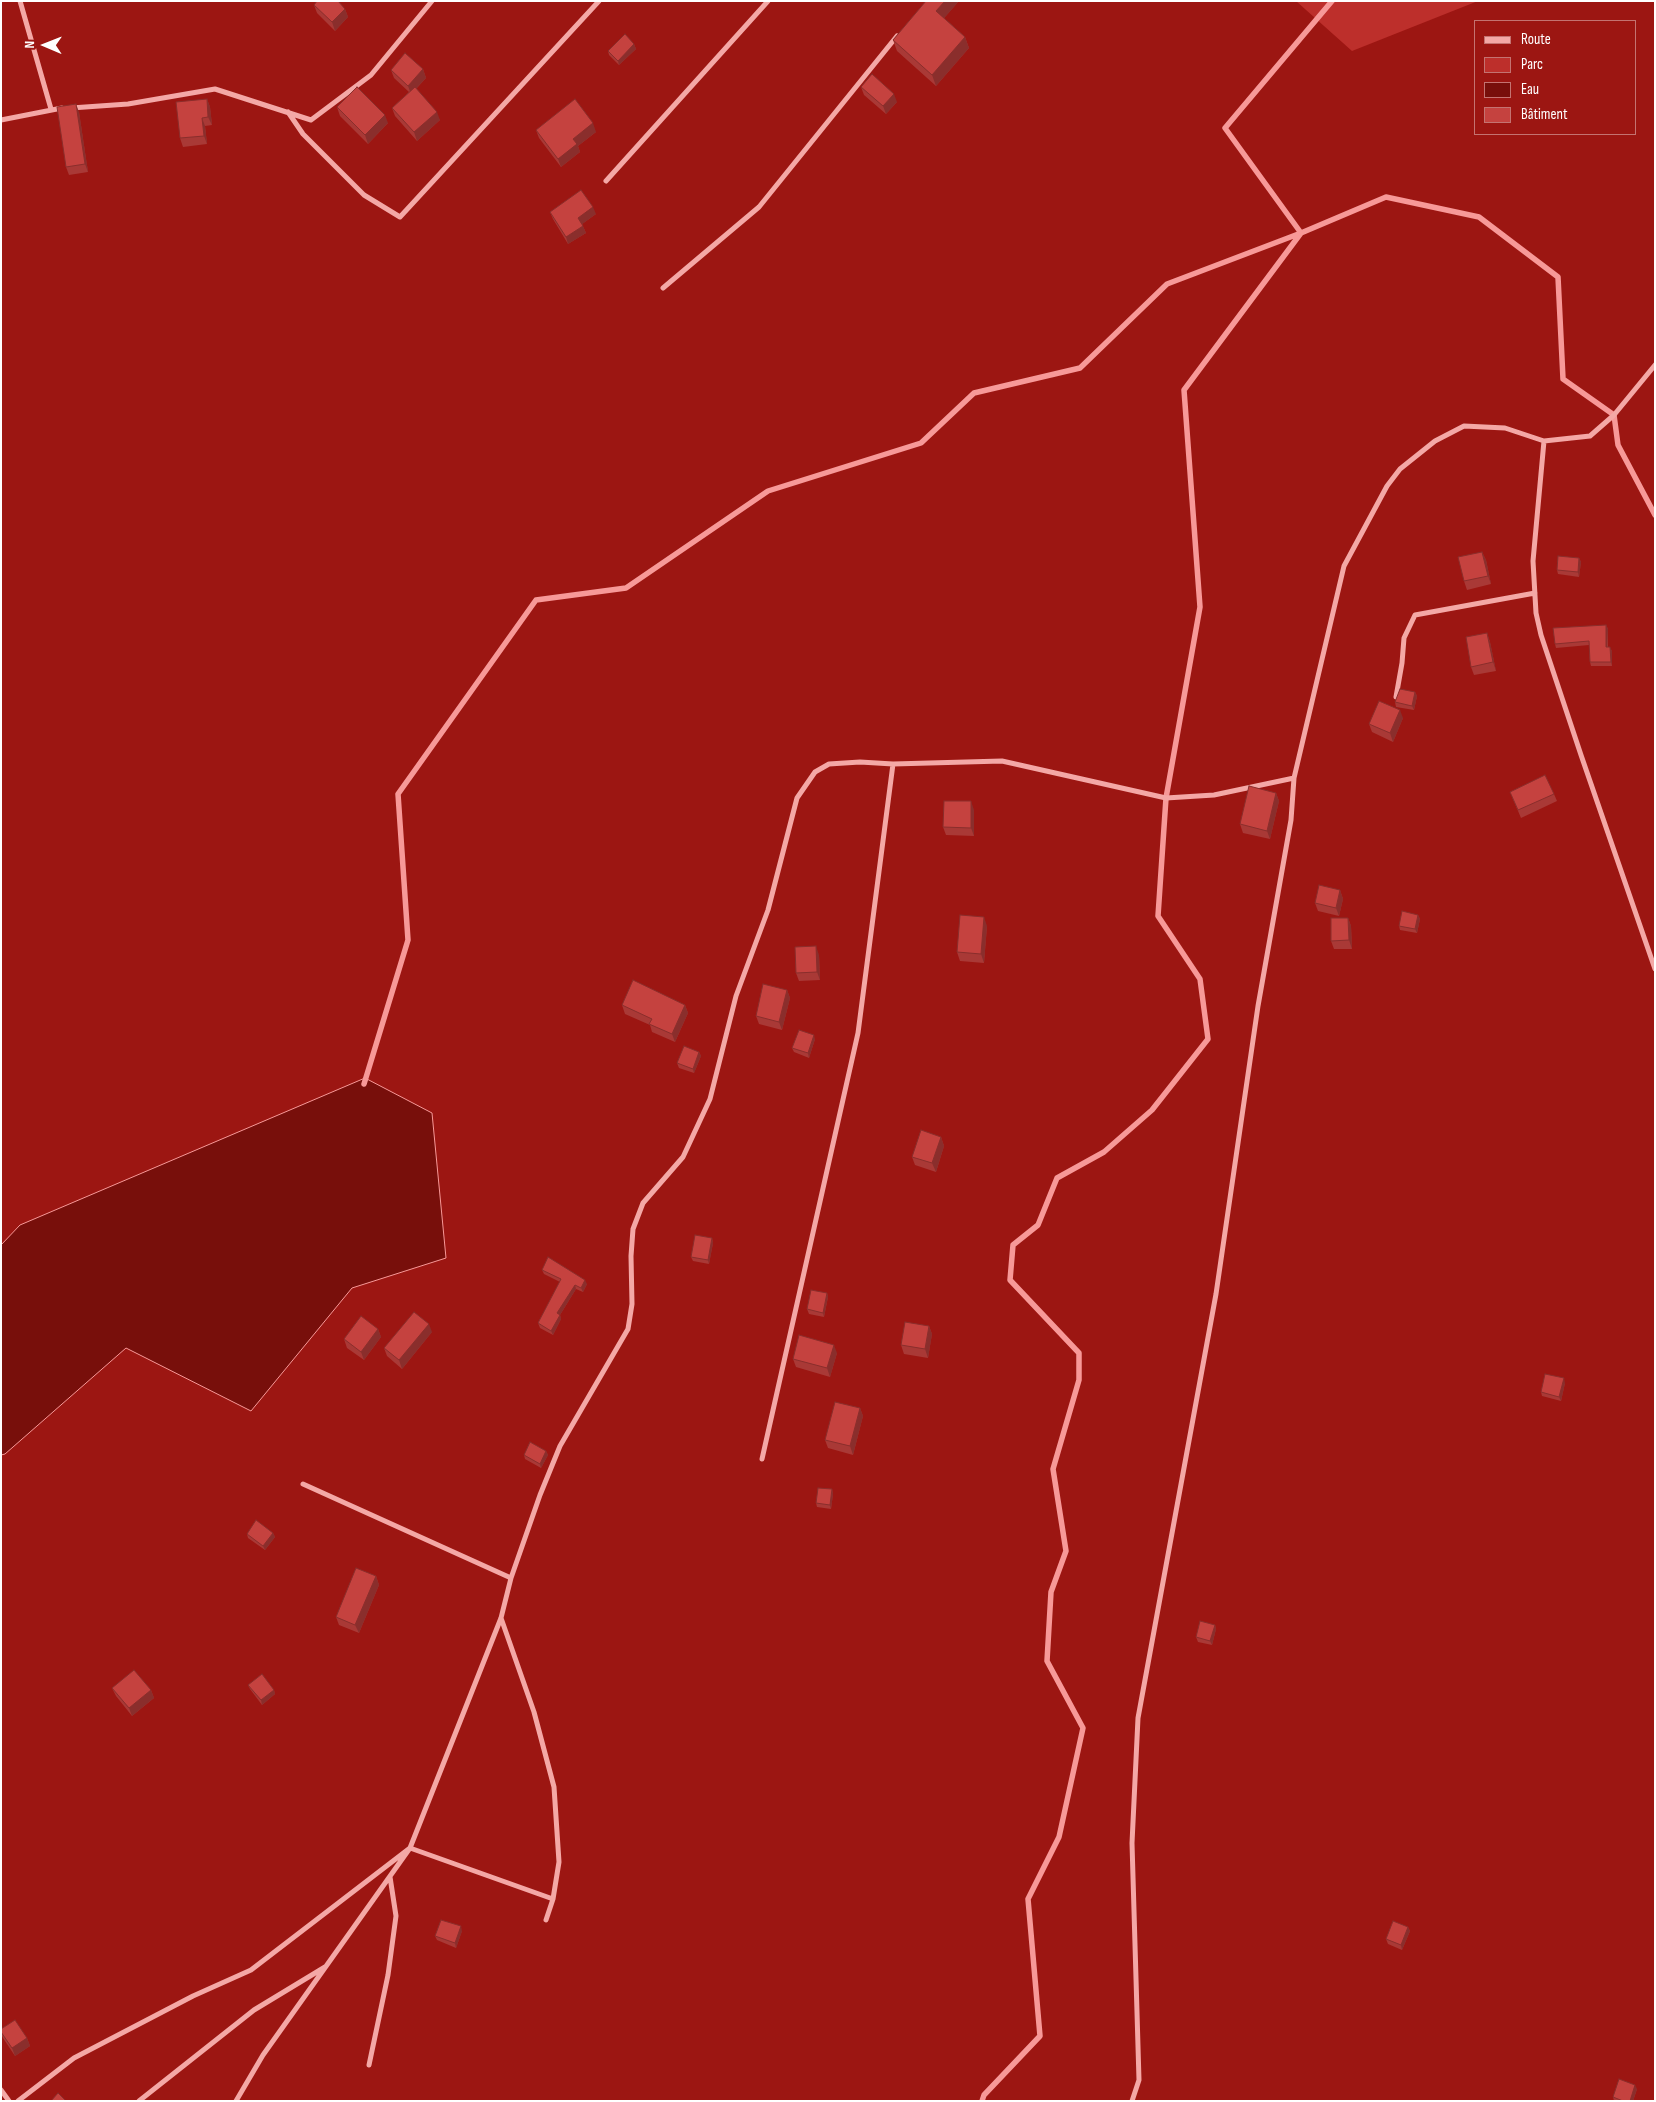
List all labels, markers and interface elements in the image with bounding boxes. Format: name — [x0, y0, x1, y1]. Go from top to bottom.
north arrow — [20, 20, 70, 70]
legend — [1474, 20, 1636, 135]
text: Route — [1521, 30, 1551, 49]
text: N — [21, 41, 38, 49]
text: Parc — [1521, 55, 1543, 74]
text: Eau — [1521, 80, 1539, 99]
text: Bâtiment — [1521, 105, 1568, 124]

